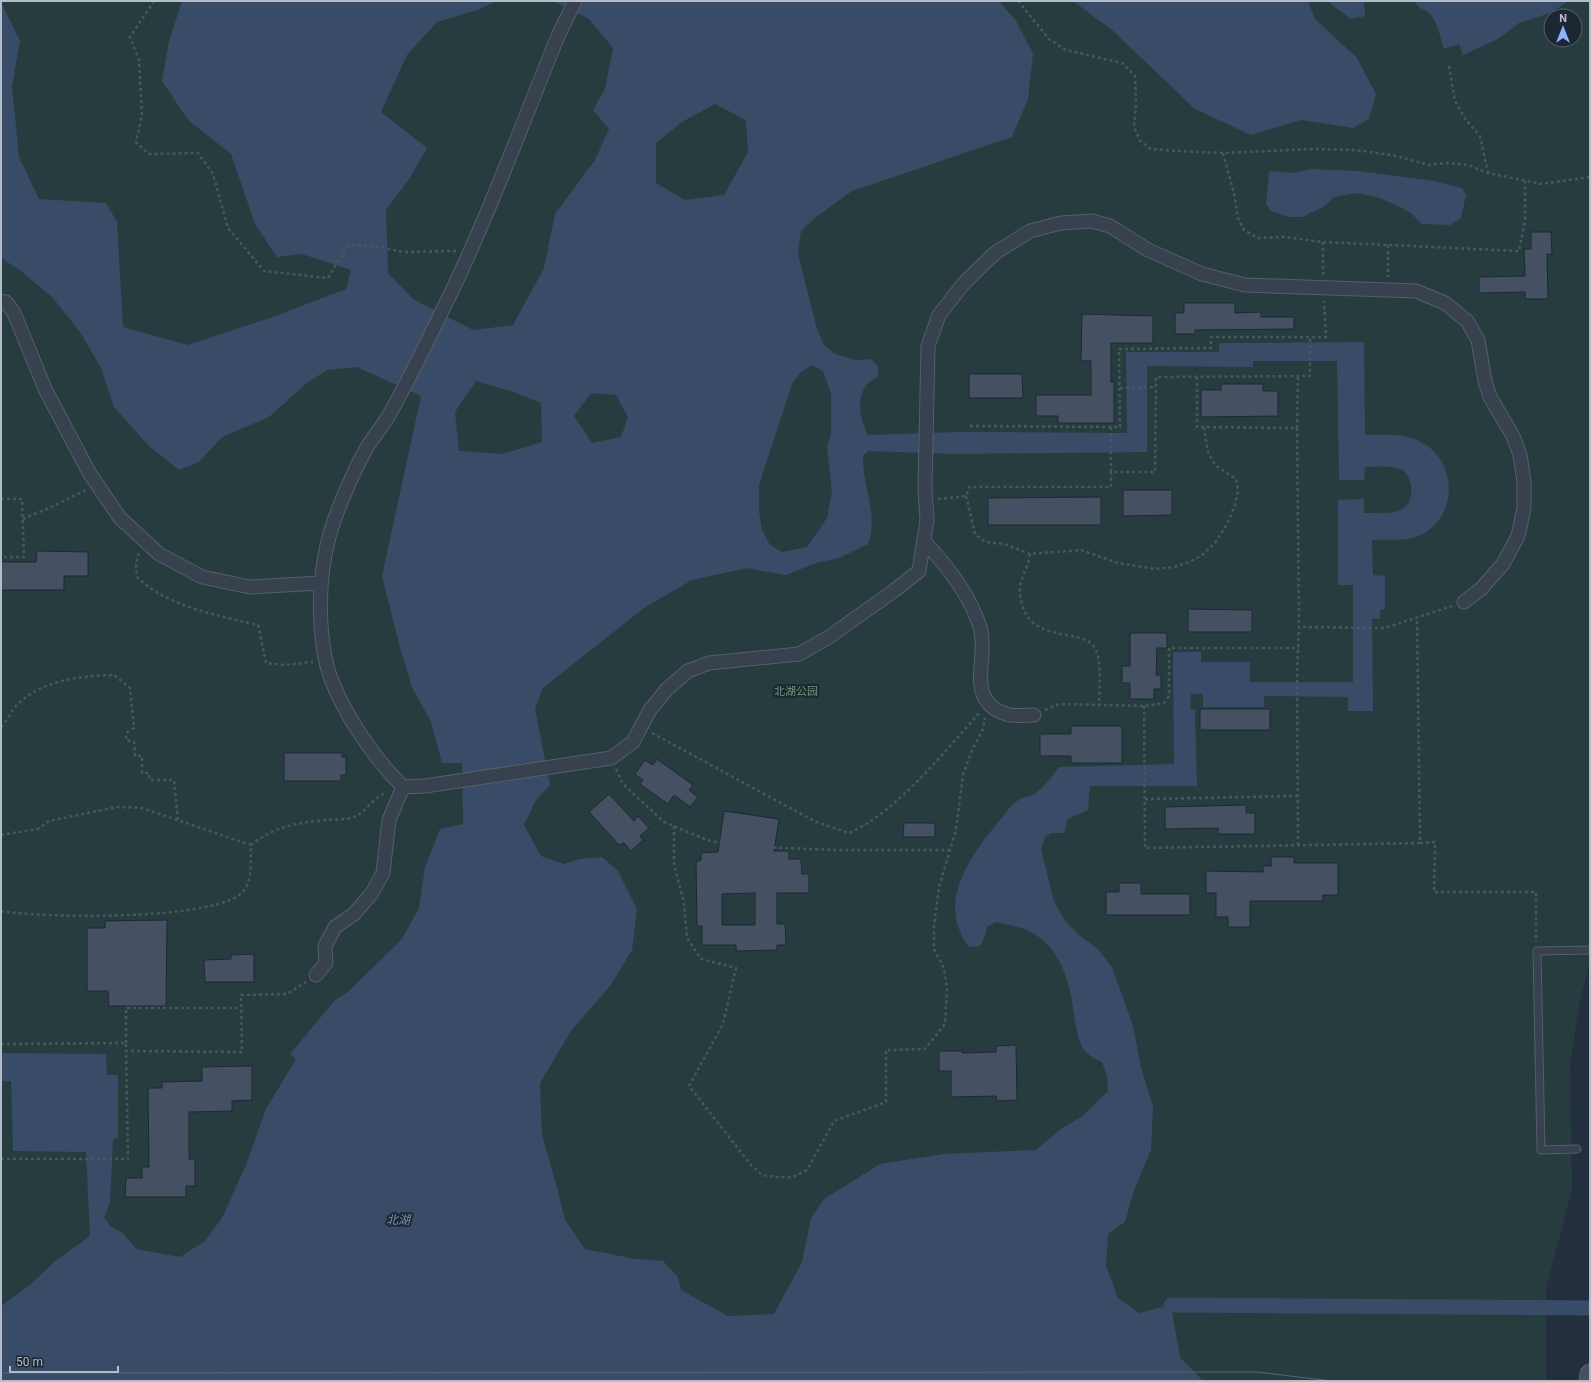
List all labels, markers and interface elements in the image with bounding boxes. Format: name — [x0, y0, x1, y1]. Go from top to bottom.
north arrow — [1543, 8, 1583, 48]
text: N — [1559, 12, 1567, 25]
park label: 北湖公园 — [774, 685, 818, 698]
water label: 北湖 — [386, 1213, 412, 1227]
scale bar — [10, 1348, 118, 1374]
text: 50 m — [16, 1355, 43, 1369]

